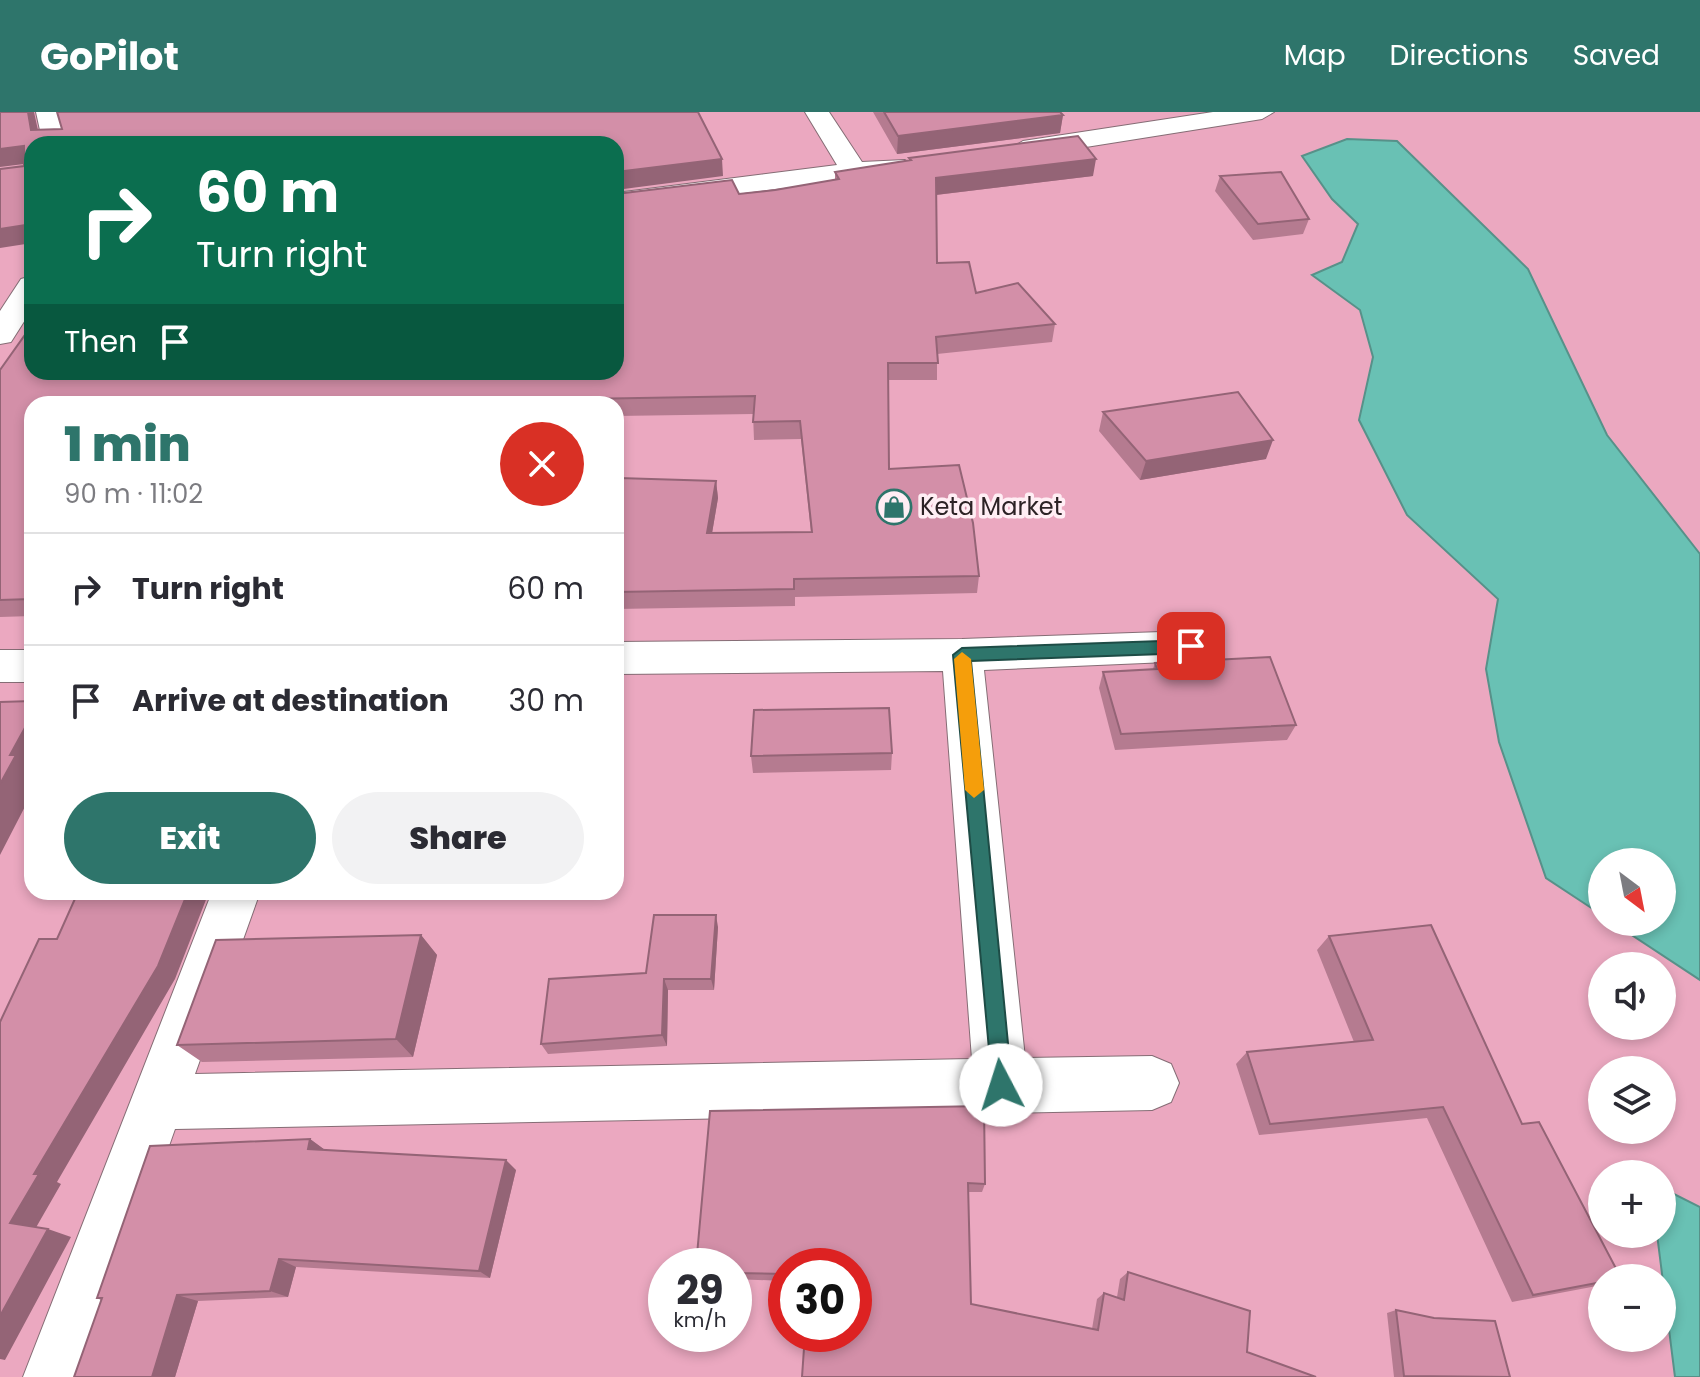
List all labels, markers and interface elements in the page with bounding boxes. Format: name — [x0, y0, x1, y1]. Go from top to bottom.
text: GoPilot — [40, 30, 179, 83]
text: Map — [1284, 36, 1346, 75]
text: Directions — [1390, 36, 1529, 75]
text: Saved — [1573, 36, 1660, 75]
text: 60 m — [196, 153, 339, 232]
icon: right — [64, 168, 168, 272]
text: Turn right — [196, 229, 367, 280]
text: Then — [64, 320, 137, 363]
icon: arrive — [153, 320, 197, 364]
text: 1 min — [64, 411, 191, 478]
button: close — [500, 422, 584, 506]
text: 90 m · 11:02 — [64, 476, 203, 512]
shop icon: Keta Market — [875, 488, 913, 526]
place label: Keta Market — [920, 490, 1062, 523]
icon: right — [64, 567, 108, 611]
text: Turn right — [132, 567, 284, 610]
text: 60 m — [507, 567, 584, 610]
pin — [1157, 612, 1225, 680]
icon: arrive — [1169, 624, 1213, 668]
icon: arrive — [64, 679, 108, 723]
text: Arrive at destination — [132, 679, 449, 722]
text: 30 m — [509, 679, 584, 722]
button: Exit — [64, 792, 316, 884]
button: Share — [332, 792, 584, 884]
north arrow — [1588, 848, 1676, 936]
map controls — [1588, 848, 1676, 1352]
button: sound — [1588, 952, 1676, 1040]
position arrow — [959, 1043, 1043, 1127]
button: layers — [1588, 1056, 1676, 1144]
button: + — [1588, 1160, 1676, 1248]
speed limit sign: 30 — [768, 1248, 872, 1352]
text: 29 — [676, 1262, 724, 1318]
button: − — [1588, 1264, 1676, 1352]
text: km/h — [673, 1306, 727, 1334]

